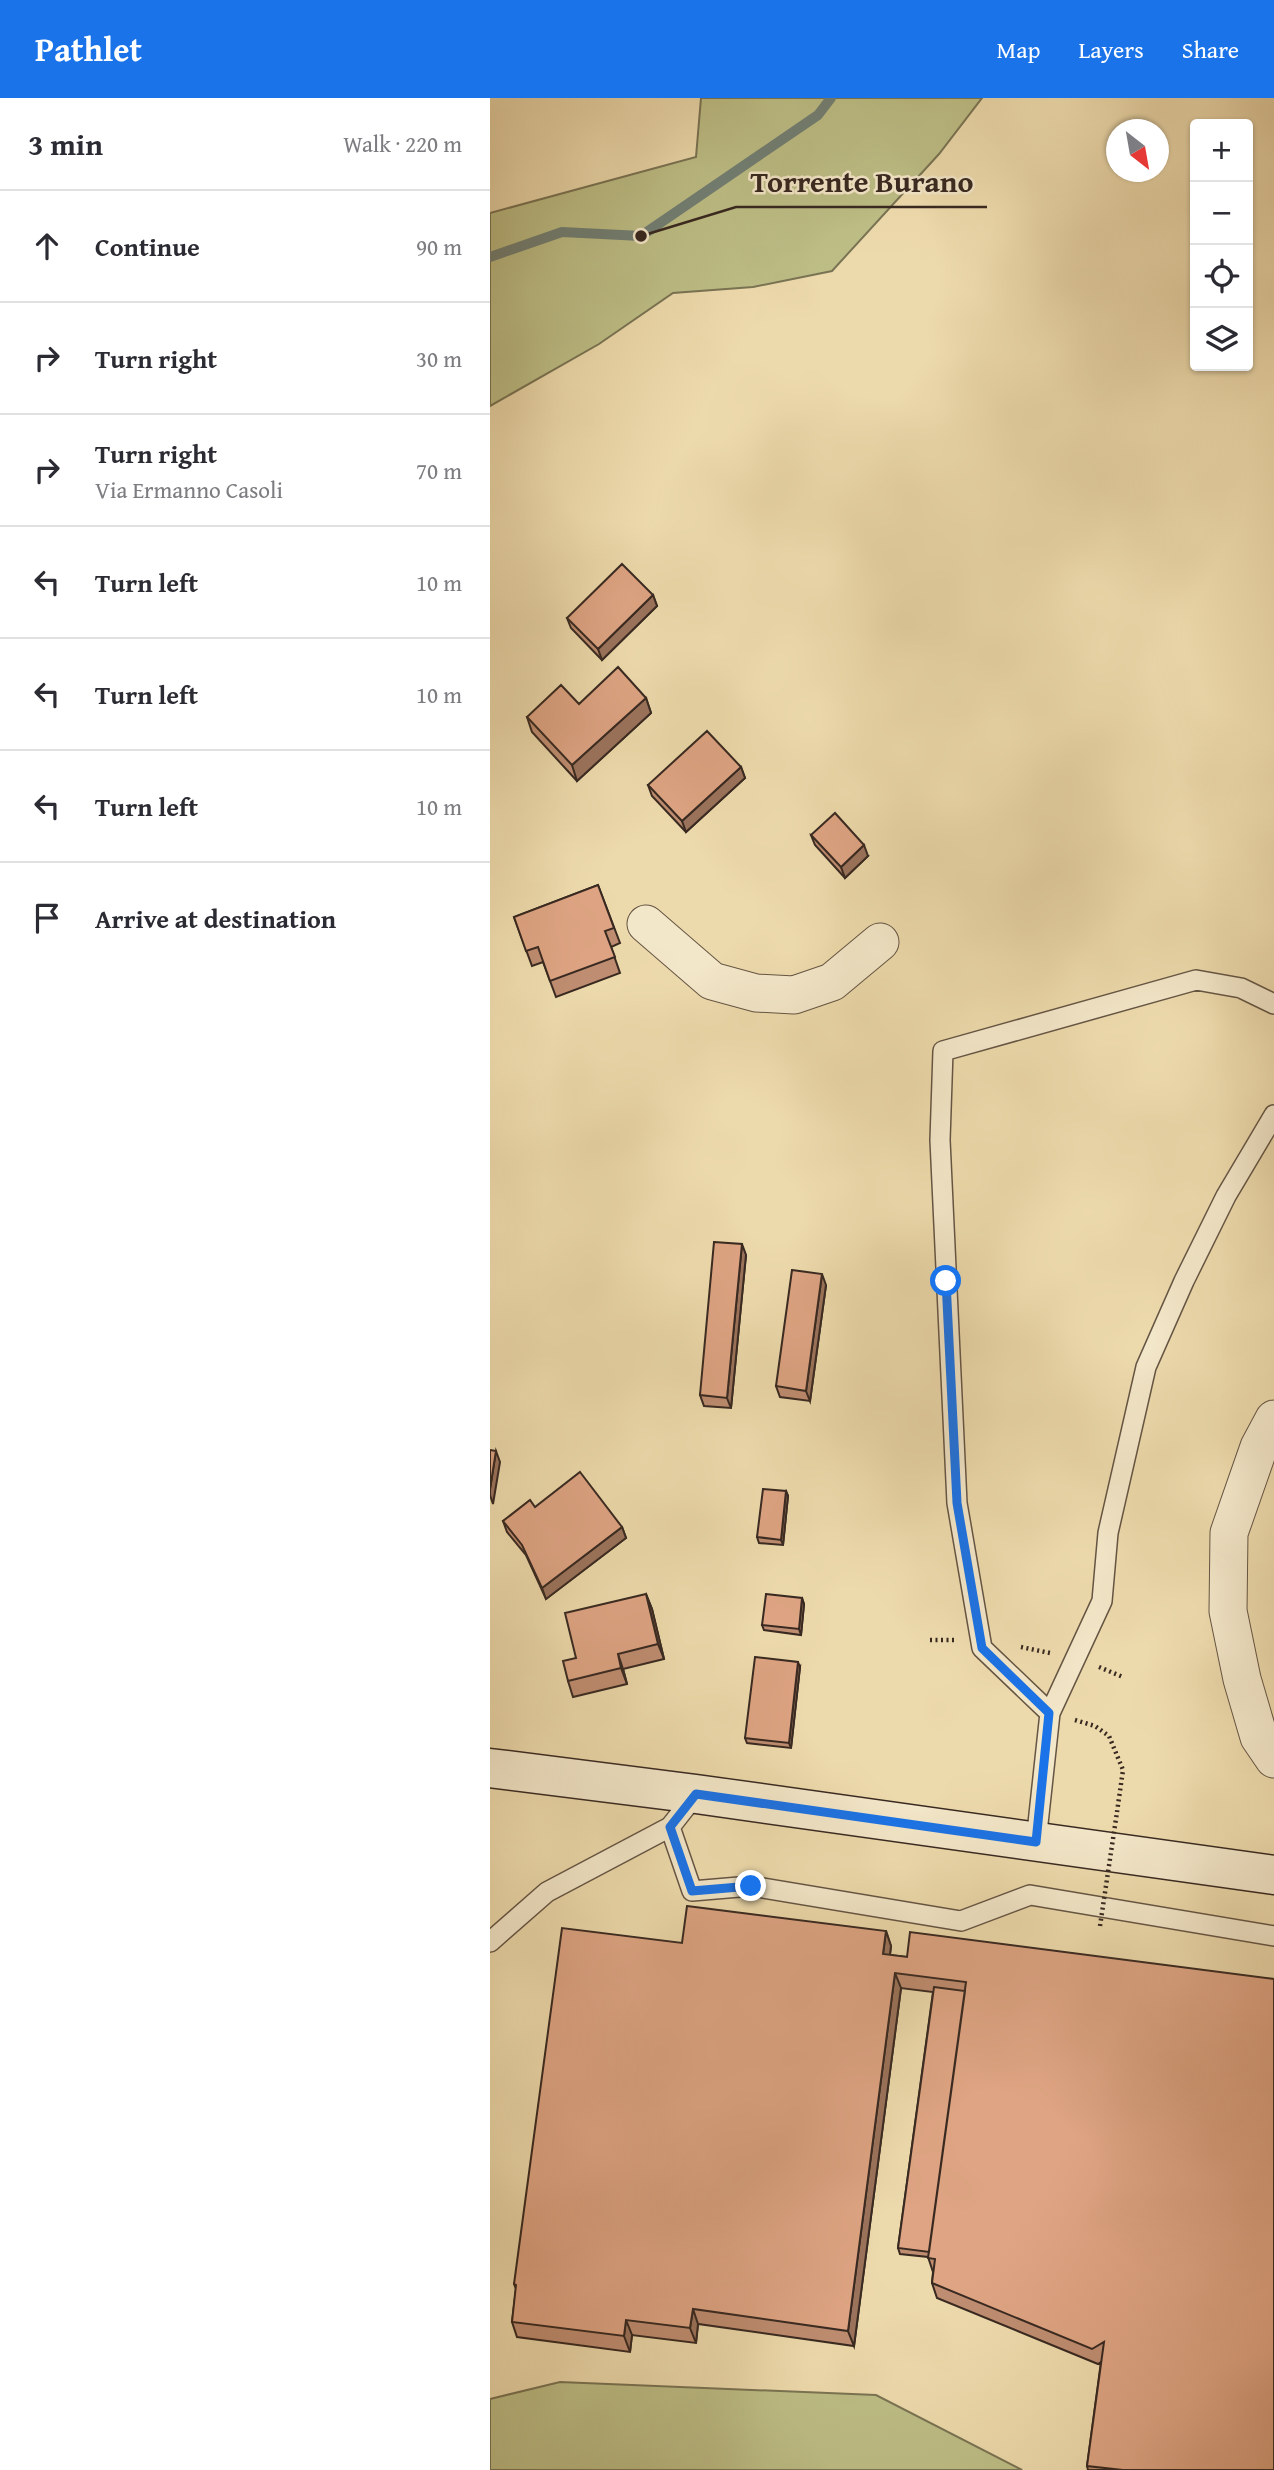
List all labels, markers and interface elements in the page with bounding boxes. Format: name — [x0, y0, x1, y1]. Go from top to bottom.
text: Pathlet — [35, 25, 142, 73]
text: Map — [997, 32, 1040, 67]
text: Layers — [1078, 32, 1144, 67]
text: Share — [1182, 32, 1239, 67]
north arrow — [1106, 119, 1169, 182]
map controls — [1190, 119, 1253, 371]
button: + — [1190, 119, 1253, 182]
text: 3 min — [28, 122, 103, 166]
text: Walk · 220 m — [343, 127, 462, 160]
callout: Torrente Burano — [736, 156, 987, 207]
text: Torrente Burano — [750, 159, 974, 203]
button: − — [1190, 182, 1253, 245]
icon: ahead — [28, 227, 66, 265]
text: Continue — [95, 227, 200, 266]
text: 90 m — [416, 230, 462, 263]
button: locate — [1190, 245, 1253, 308]
button: layers — [1190, 308, 1253, 371]
icon: right — [28, 339, 66, 377]
text: Turn right — [95, 339, 217, 378]
text: 30 m — [416, 342, 462, 375]
text: Turn right — [95, 434, 217, 473]
icon: right — [28, 451, 66, 489]
text: 70 m — [416, 454, 462, 487]
text: Via Ermanno Casoli — [95, 473, 283, 506]
icon: left — [28, 563, 66, 601]
text: Turn left — [95, 563, 198, 602]
text: 10 m — [416, 566, 462, 599]
icon: left — [28, 675, 66, 713]
text: Turn left — [95, 675, 198, 714]
text: 10 m — [416, 678, 462, 711]
icon: left — [28, 787, 66, 825]
text: Turn left — [95, 787, 198, 826]
text: 10 m — [416, 790, 462, 823]
icon: arrive — [28, 899, 66, 937]
text: Arrive at destination — [95, 899, 336, 938]
route start — [930, 1265, 961, 1296]
route end — [735, 1870, 766, 1901]

